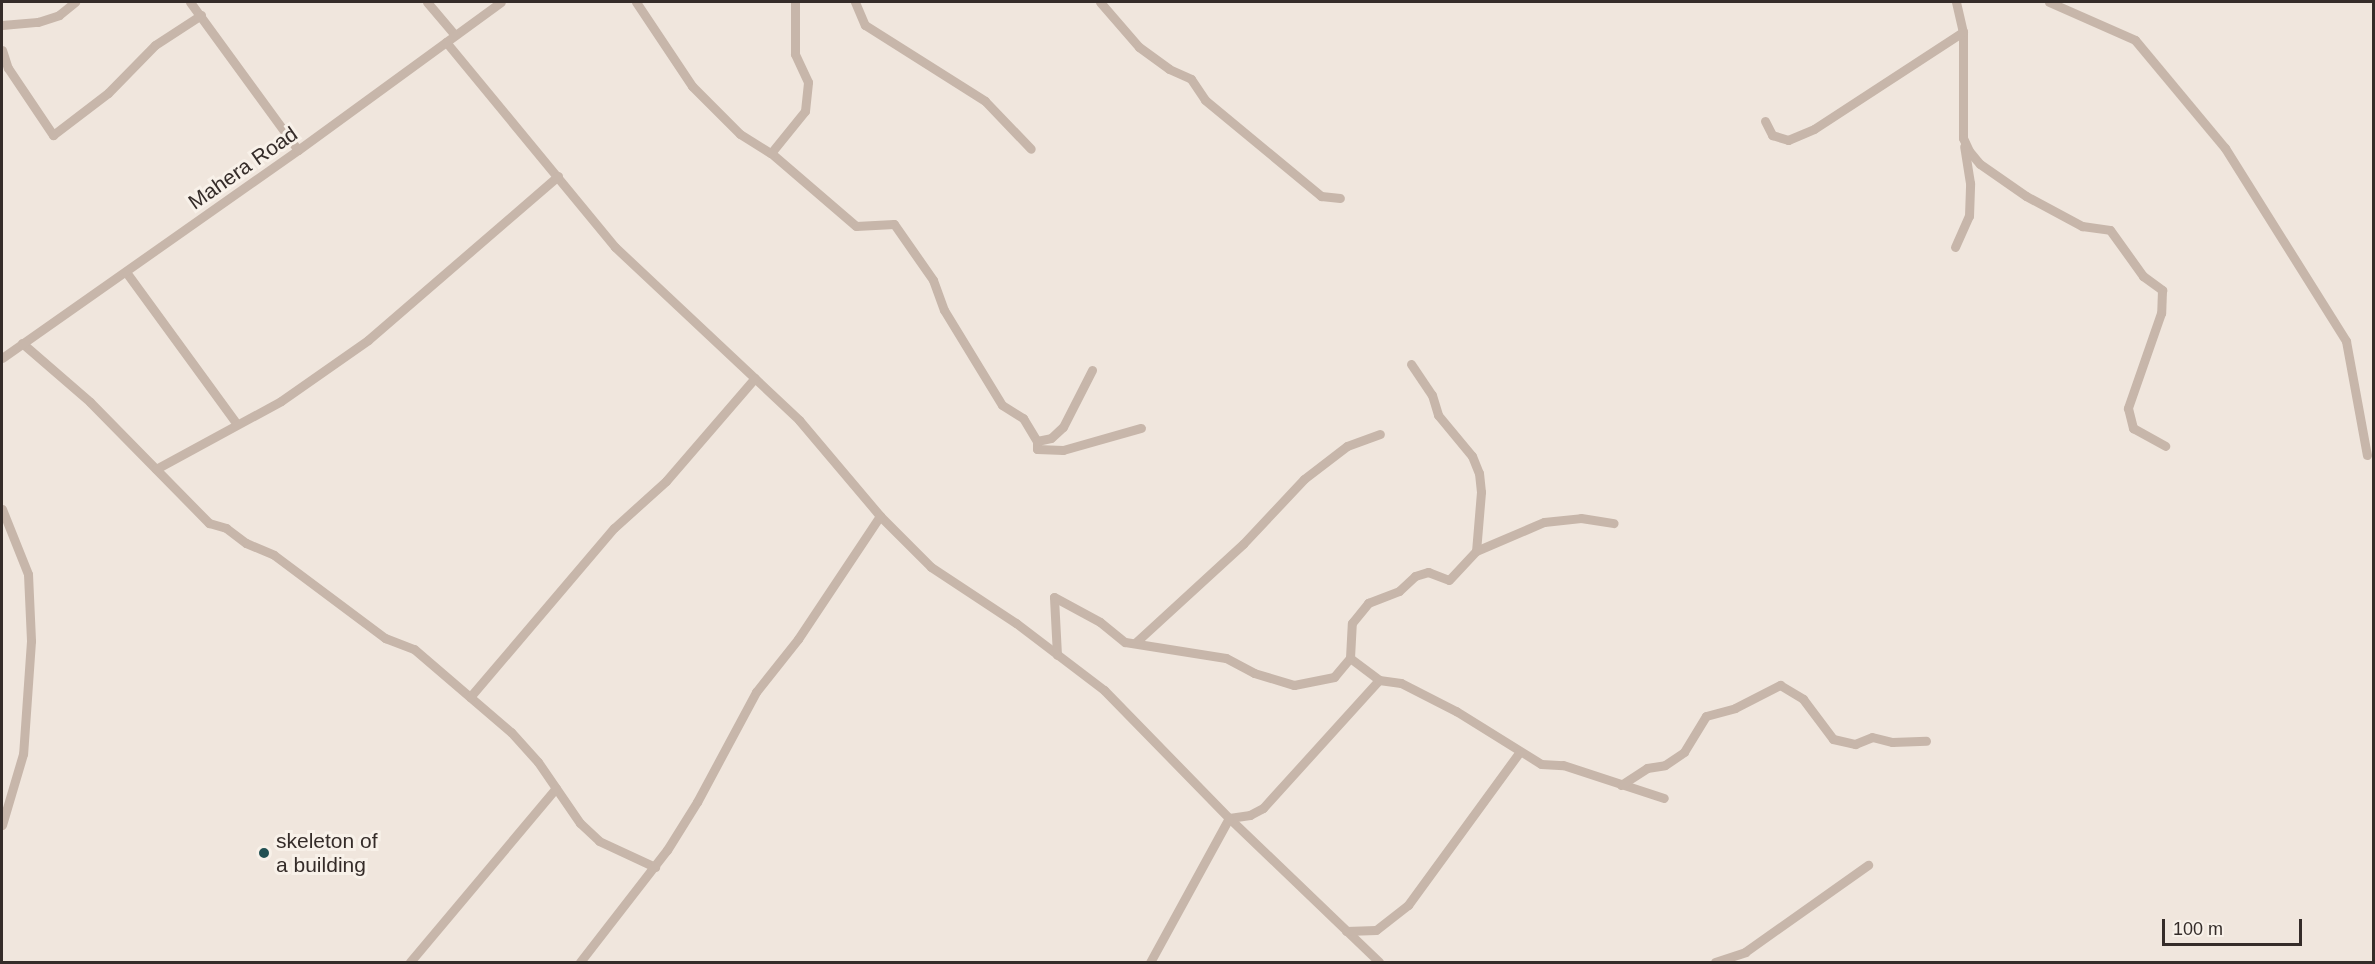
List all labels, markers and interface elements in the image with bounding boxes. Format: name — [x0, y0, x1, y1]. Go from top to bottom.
street label: Mahera Road — [184, 121, 302, 215]
place label: skeleton of a building — [276, 828, 378, 878]
marker: skeleton of a building — [257, 846, 271, 860]
scale bar — [2165, 907, 2304, 945]
text: 100 m — [2173, 919, 2223, 939]

